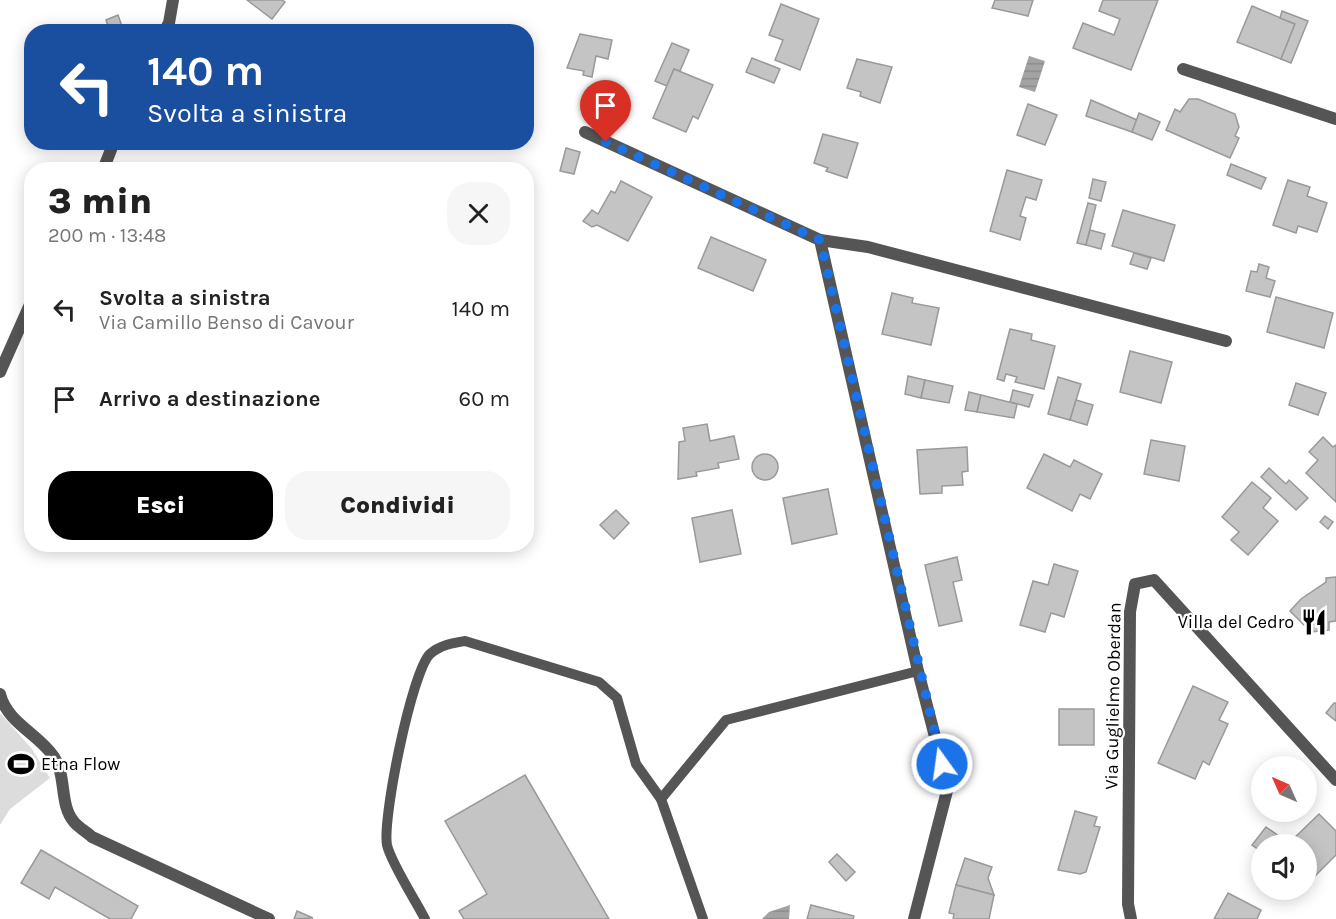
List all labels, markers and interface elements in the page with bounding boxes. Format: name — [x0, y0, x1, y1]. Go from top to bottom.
text: 140 m — [147, 46, 264, 96]
icon: left — [48, 48, 126, 126]
pin — [580, 80, 631, 142]
icon: arrive — [589, 89, 622, 122]
text: Svolta a sinistra — [147, 97, 347, 129]
text: 3 min — [48, 180, 152, 222]
button: close — [447, 182, 510, 245]
text: 200 m · 13:48 — [48, 224, 166, 247]
text: Svolta a sinistra — [99, 285, 271, 311]
icon: left — [48, 293, 81, 326]
text: 140 m — [452, 296, 510, 322]
text: Via Camillo Benso di Cavour — [99, 311, 354, 334]
icon: arrive — [48, 383, 81, 416]
text: Arrivo a destinazione — [99, 386, 320, 412]
text: 60 m — [459, 386, 510, 412]
button: Esci — [48, 471, 273, 540]
button: Condividi — [285, 471, 510, 540]
street label: Via Guglielmo Oberdan — [1100, 602, 1126, 790]
restaurant icon: Villa del Cedro — [1299, 607, 1329, 637]
place label: Villa del Cedro — [1178, 611, 1294, 633]
position arrow — [910, 732, 974, 796]
sports icon: Etna Flow — [6, 749, 36, 779]
place label: Etna Flow — [41, 753, 120, 775]
north arrow — [1251, 756, 1317, 822]
map controls — [1251, 756, 1317, 900]
button: sound — [1251, 834, 1317, 900]

